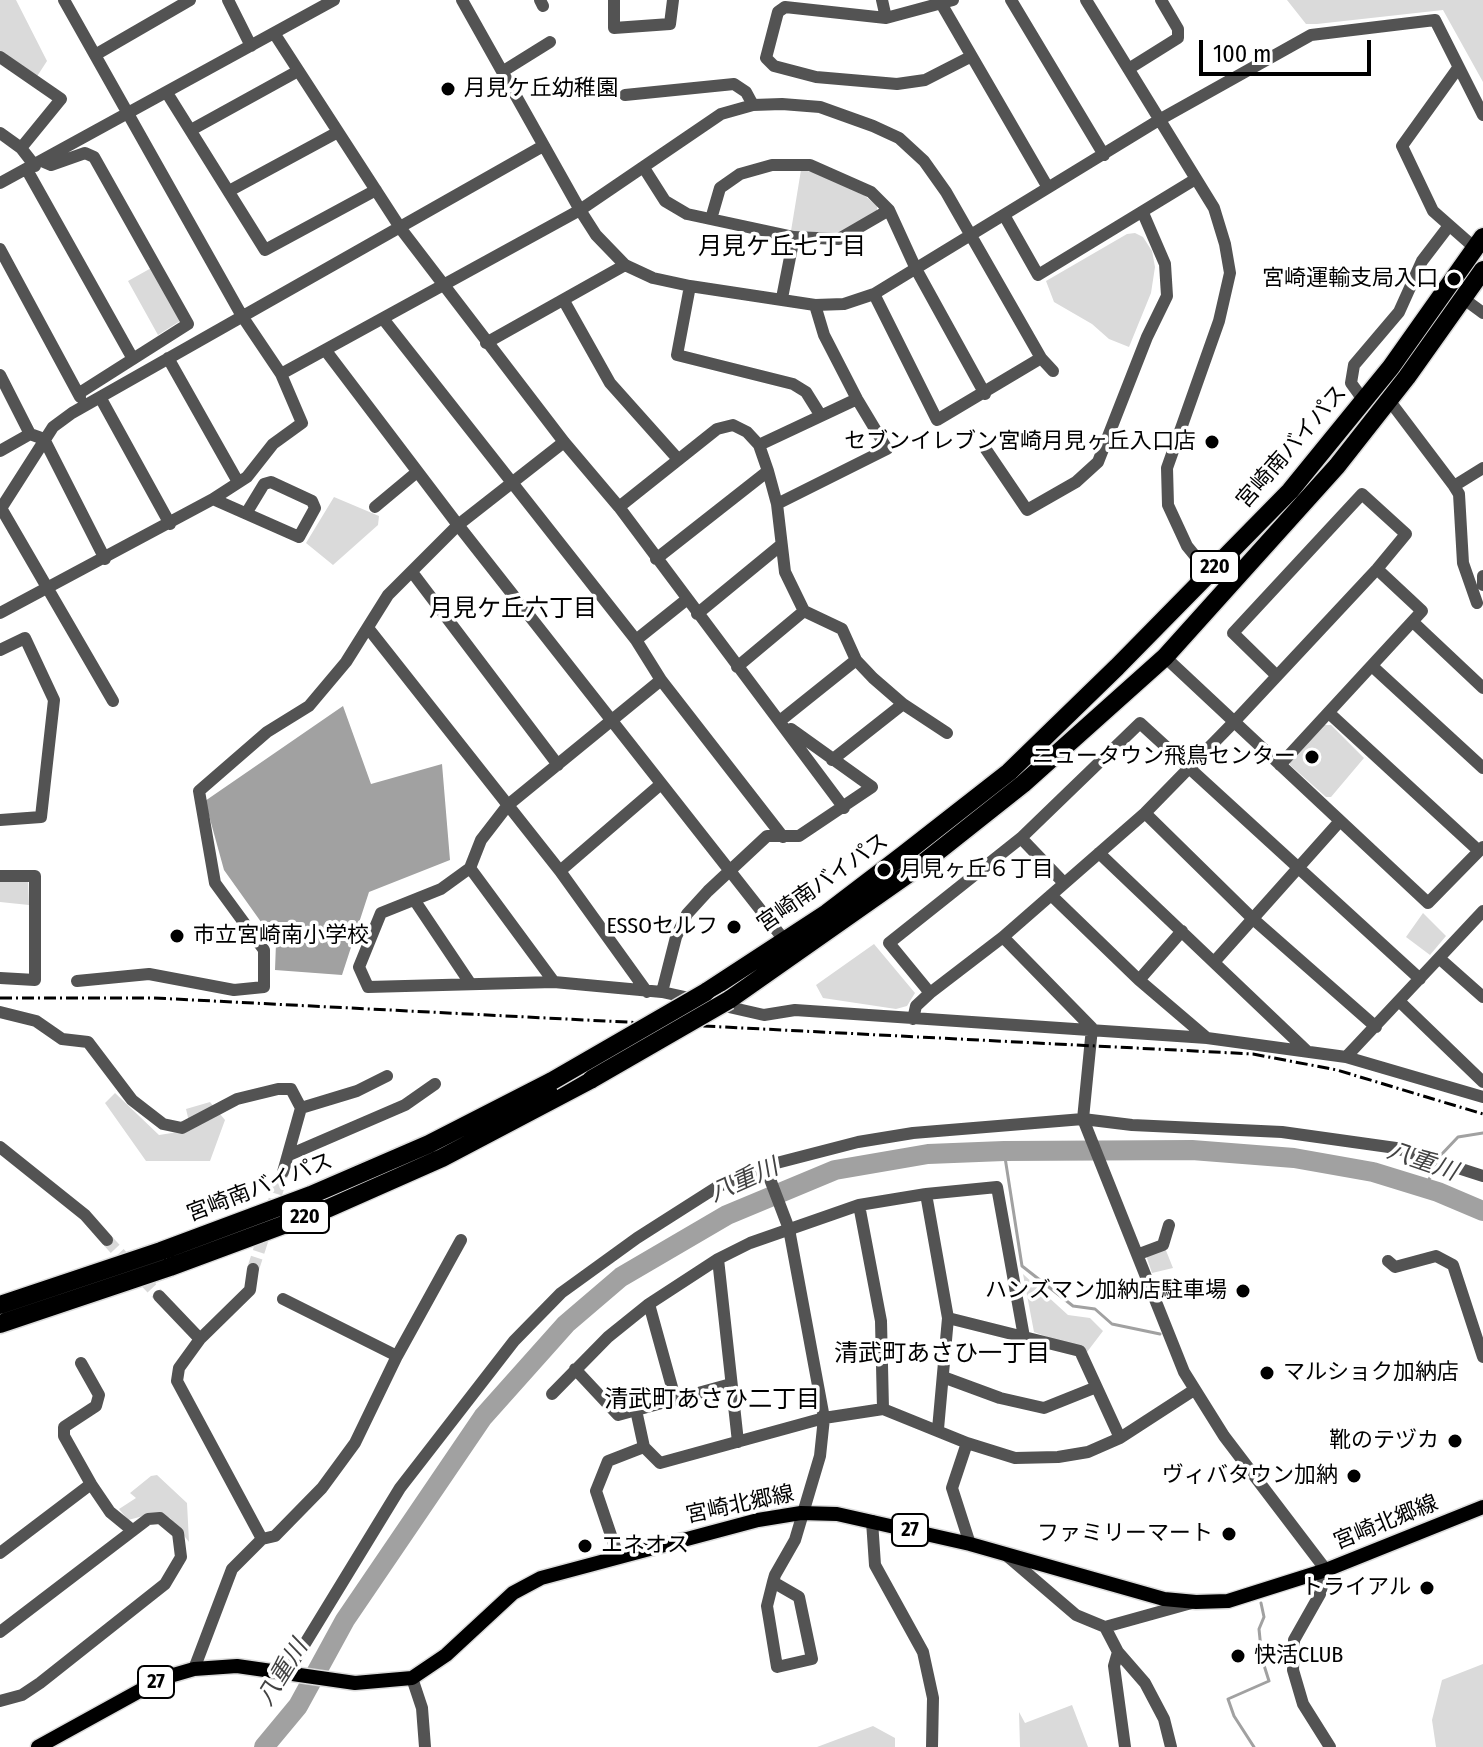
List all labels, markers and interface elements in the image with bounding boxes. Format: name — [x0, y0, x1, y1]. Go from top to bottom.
scale bar — [1203, 24, 1375, 74]
text: 100 m — [1213, 40, 1271, 68]
place label: 月見ケ丘幼稚園 — [464, 76, 618, 102]
marker: 月見ケ丘幼稚園 — [439, 80, 457, 98]
district label: 月見ケ丘七丁目 — [698, 233, 866, 261]
place label: 宮崎運輸支局入口 — [1262, 266, 1438, 292]
marker: 宮崎運輸支局入口 — [1445, 270, 1463, 288]
street label: 宮崎南バイパス — [1232, 380, 1352, 514]
place label: セブンイレブン宮崎月見ヶ丘入口店 — [844, 429, 1196, 455]
marker: セブンイレブン宮崎月見ヶ丘入口店 — [1203, 433, 1221, 451]
road number: 220 — [1191, 551, 1239, 583]
district label: 月見ケ丘六丁目 — [429, 595, 597, 623]
place label: ニュータウン飛鳥センター — [1032, 744, 1296, 770]
marker: ニュータウン飛鳥センター — [1303, 748, 1321, 766]
street label: 宮崎南バイパス — [752, 828, 894, 938]
place label: 月見ヶ丘６丁目 — [900, 857, 1054, 883]
marker: 月見ヶ丘６丁目 — [875, 861, 893, 879]
place label: ESSOセルフ — [607, 914, 718, 940]
marker: ESSOセルフ — [725, 918, 743, 936]
place label: 市立宮崎南小学校 — [193, 923, 369, 949]
marker: 市立宮崎南小学校 — [168, 927, 186, 945]
water label: 八重川 — [1383, 1137, 1461, 1187]
street label: 宮崎南バイパス — [183, 1148, 337, 1228]
water label: 八重川 — [705, 1153, 783, 1209]
road number: 220 — [281, 1201, 329, 1233]
place label: ハンズマン加納店駐車場 — [985, 1278, 1227, 1304]
marker: ハンズマン加納店駐車場 — [1234, 1282, 1252, 1300]
district label: 清武町あさひ一丁目 — [834, 1340, 1050, 1368]
place label: マルショク加納店 — [1283, 1360, 1459, 1386]
marker: マルショク加納店 — [1258, 1364, 1276, 1382]
district label: 清武町あさひ二丁目 — [604, 1386, 820, 1414]
place label: 靴のテヅカ — [1329, 1428, 1439, 1454]
marker: 靴のテヅカ — [1446, 1432, 1464, 1450]
place label: ヴィバタウン加納 — [1162, 1463, 1338, 1489]
marker: ヴィバタウン加納 — [1345, 1467, 1363, 1485]
street label: 宮崎北郷線 — [683, 1481, 797, 1529]
street label: 宮崎北郷線 — [1330, 1490, 1442, 1556]
road number: 27 — [892, 1514, 928, 1546]
place label: ファミリーマート — [1037, 1521, 1213, 1547]
marker: ファミリーマート — [1220, 1525, 1238, 1543]
place label: エネオス — [601, 1533, 689, 1559]
marker: エネオス — [576, 1537, 594, 1555]
place label: トライアル — [1301, 1575, 1411, 1601]
marker: トライアル — [1418, 1579, 1436, 1597]
water label: 八重川 — [252, 1635, 314, 1711]
place label: 快活CLUB — [1254, 1643, 1343, 1669]
marker: 快活CLUB — [1229, 1647, 1247, 1665]
road number: 27 — [138, 1666, 174, 1698]

